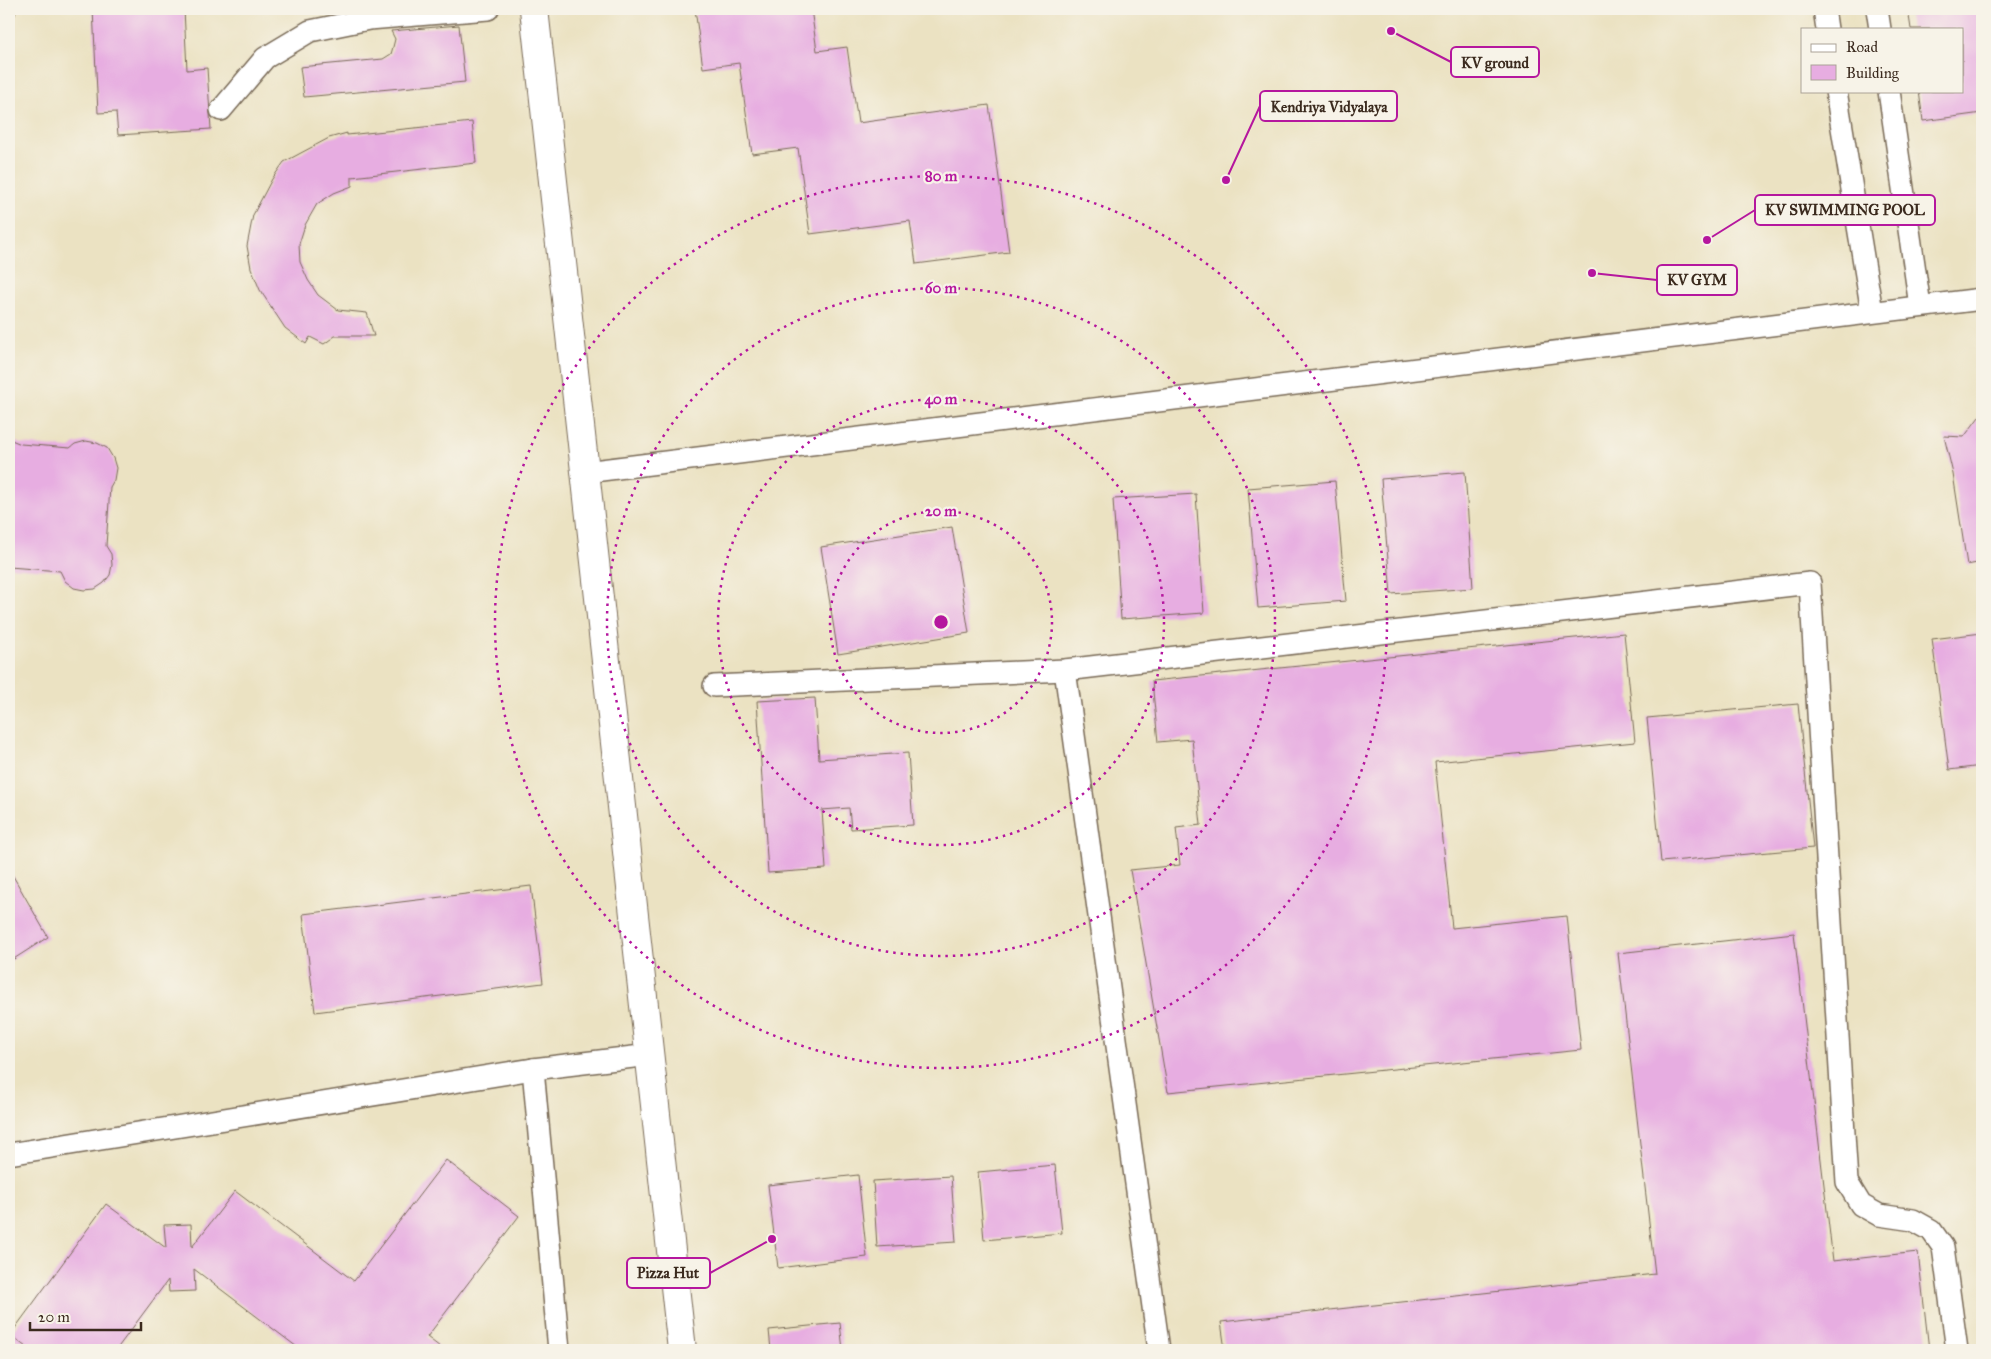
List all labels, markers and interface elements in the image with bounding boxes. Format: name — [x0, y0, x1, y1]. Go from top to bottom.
legend — [1801, 28, 1964, 92]
text: Road — [1846, 38, 1878, 56]
callout: KV ground — [1451, 47, 1539, 77]
text: KV ground — [1461, 54, 1529, 73]
text: Building — [1846, 64, 1900, 82]
callout: Kendriya Vidyalaya — [1260, 91, 1397, 121]
text: Kendriya Vidyalaya — [1270, 98, 1388, 117]
text: 80 m — [925, 167, 958, 185]
callout: KV SWIMMING POOL — [1755, 195, 1935, 225]
text: KV SWIMMING POOL — [1765, 201, 1926, 219]
callout: KV GYM — [1657, 265, 1737, 295]
text: KV GYM — [1667, 271, 1728, 289]
text: 60 m — [925, 279, 958, 297]
text: 40 m — [925, 390, 958, 409]
text: 20 m — [925, 502, 957, 520]
centre of rings — [932, 613, 950, 631]
callout: Pizza Hut — [627, 1258, 710, 1288]
text: Pizza Hut — [637, 1264, 700, 1282]
scale bar — [30, 1299, 141, 1331]
text: 20 m — [38, 1308, 70, 1326]

